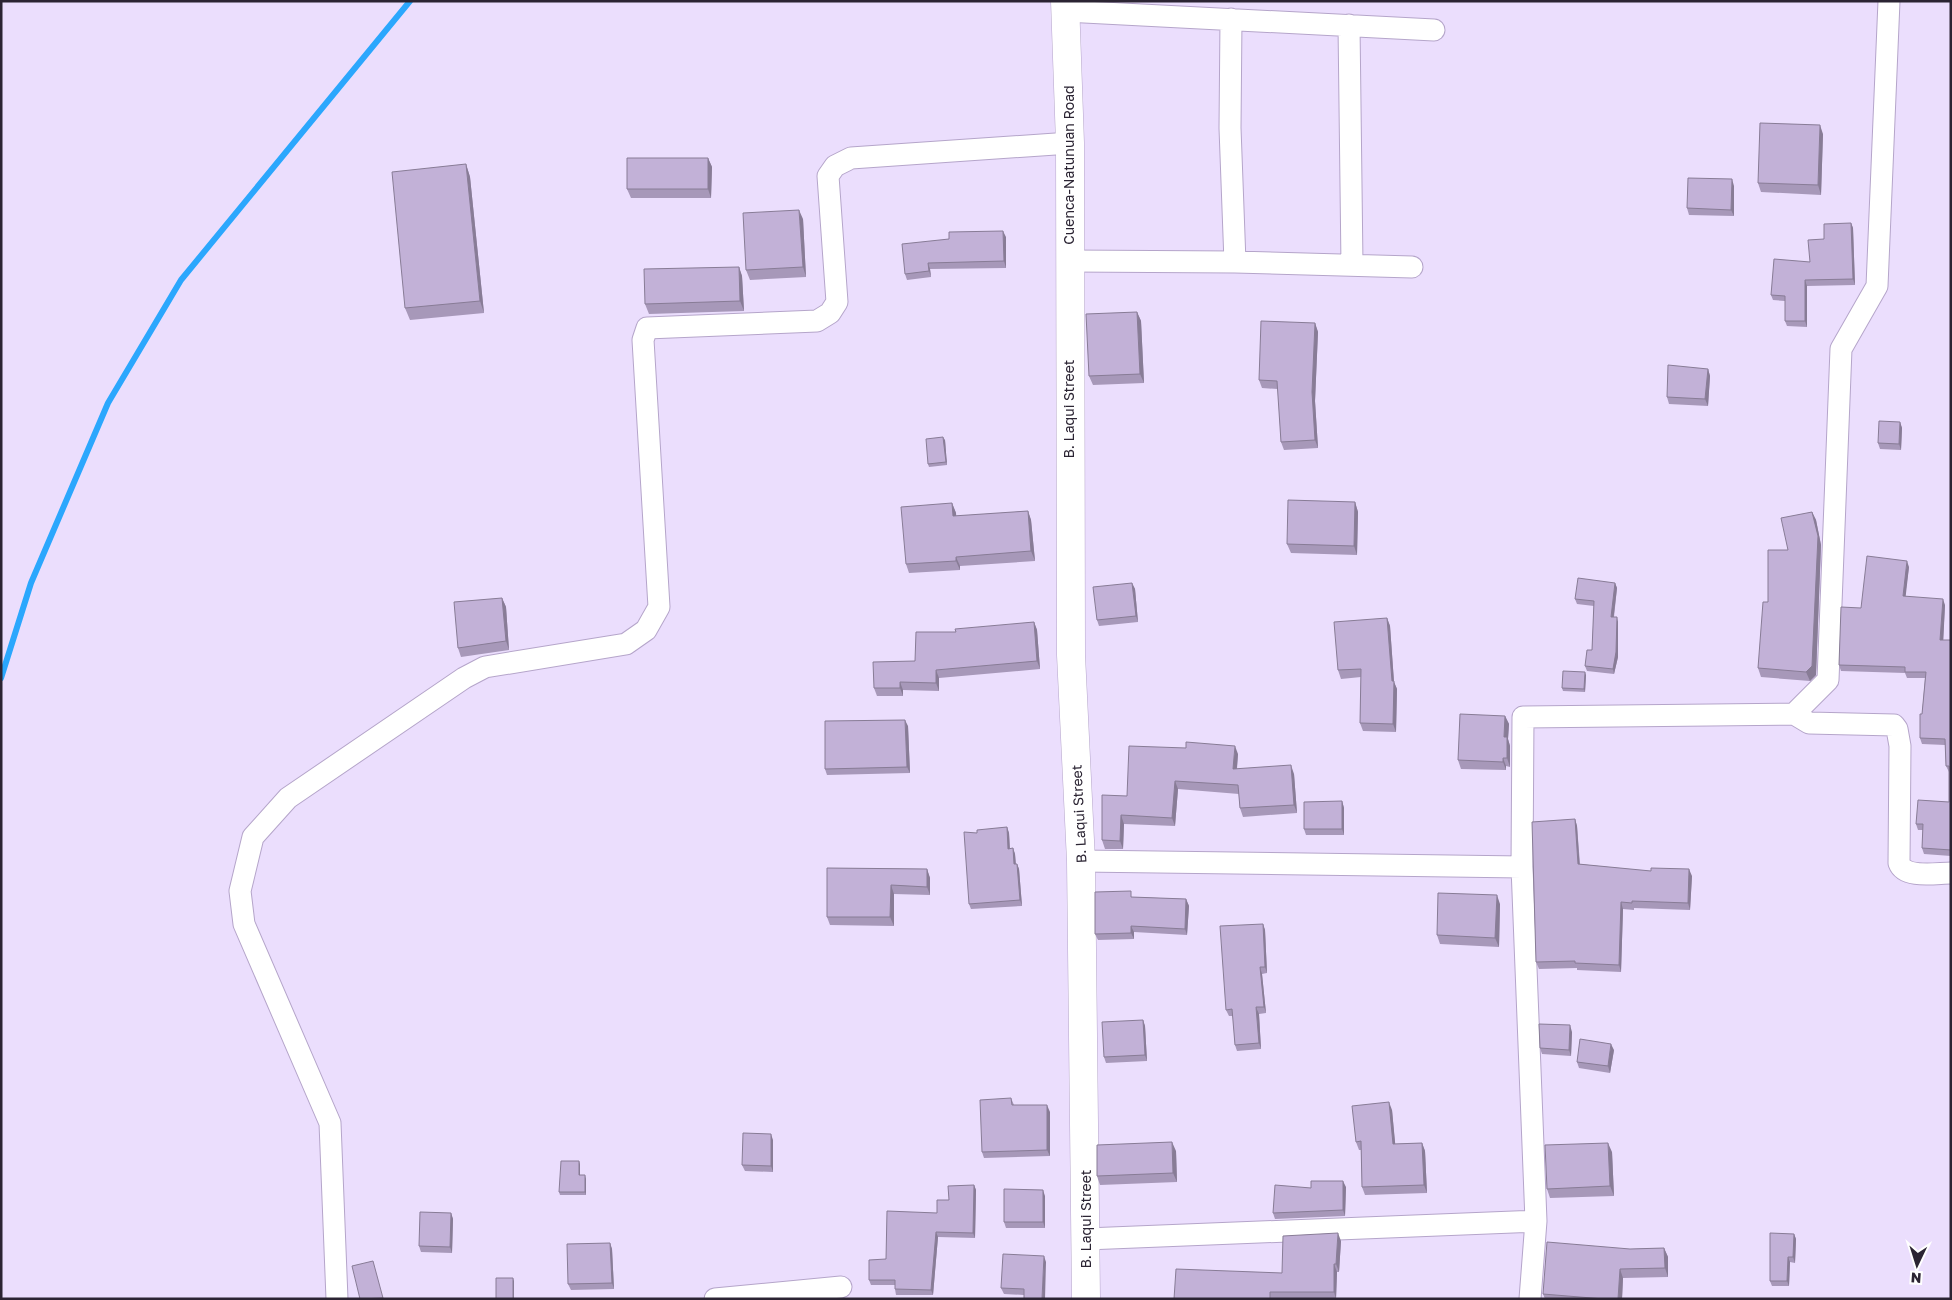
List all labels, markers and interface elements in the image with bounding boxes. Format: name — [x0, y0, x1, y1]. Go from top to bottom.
street label: Cuenca-Natunuan Road — [1060, 85, 1077, 245]
street label: B. Laqui Street — [1060, 360, 1077, 458]
street label: B. Laqui Street — [1067, 764, 1090, 864]
street label: B. Laqui Street — [1077, 1170, 1094, 1268]
north arrow — [1892, 1240, 1942, 1290]
text: N — [1910, 1270, 1922, 1287]

